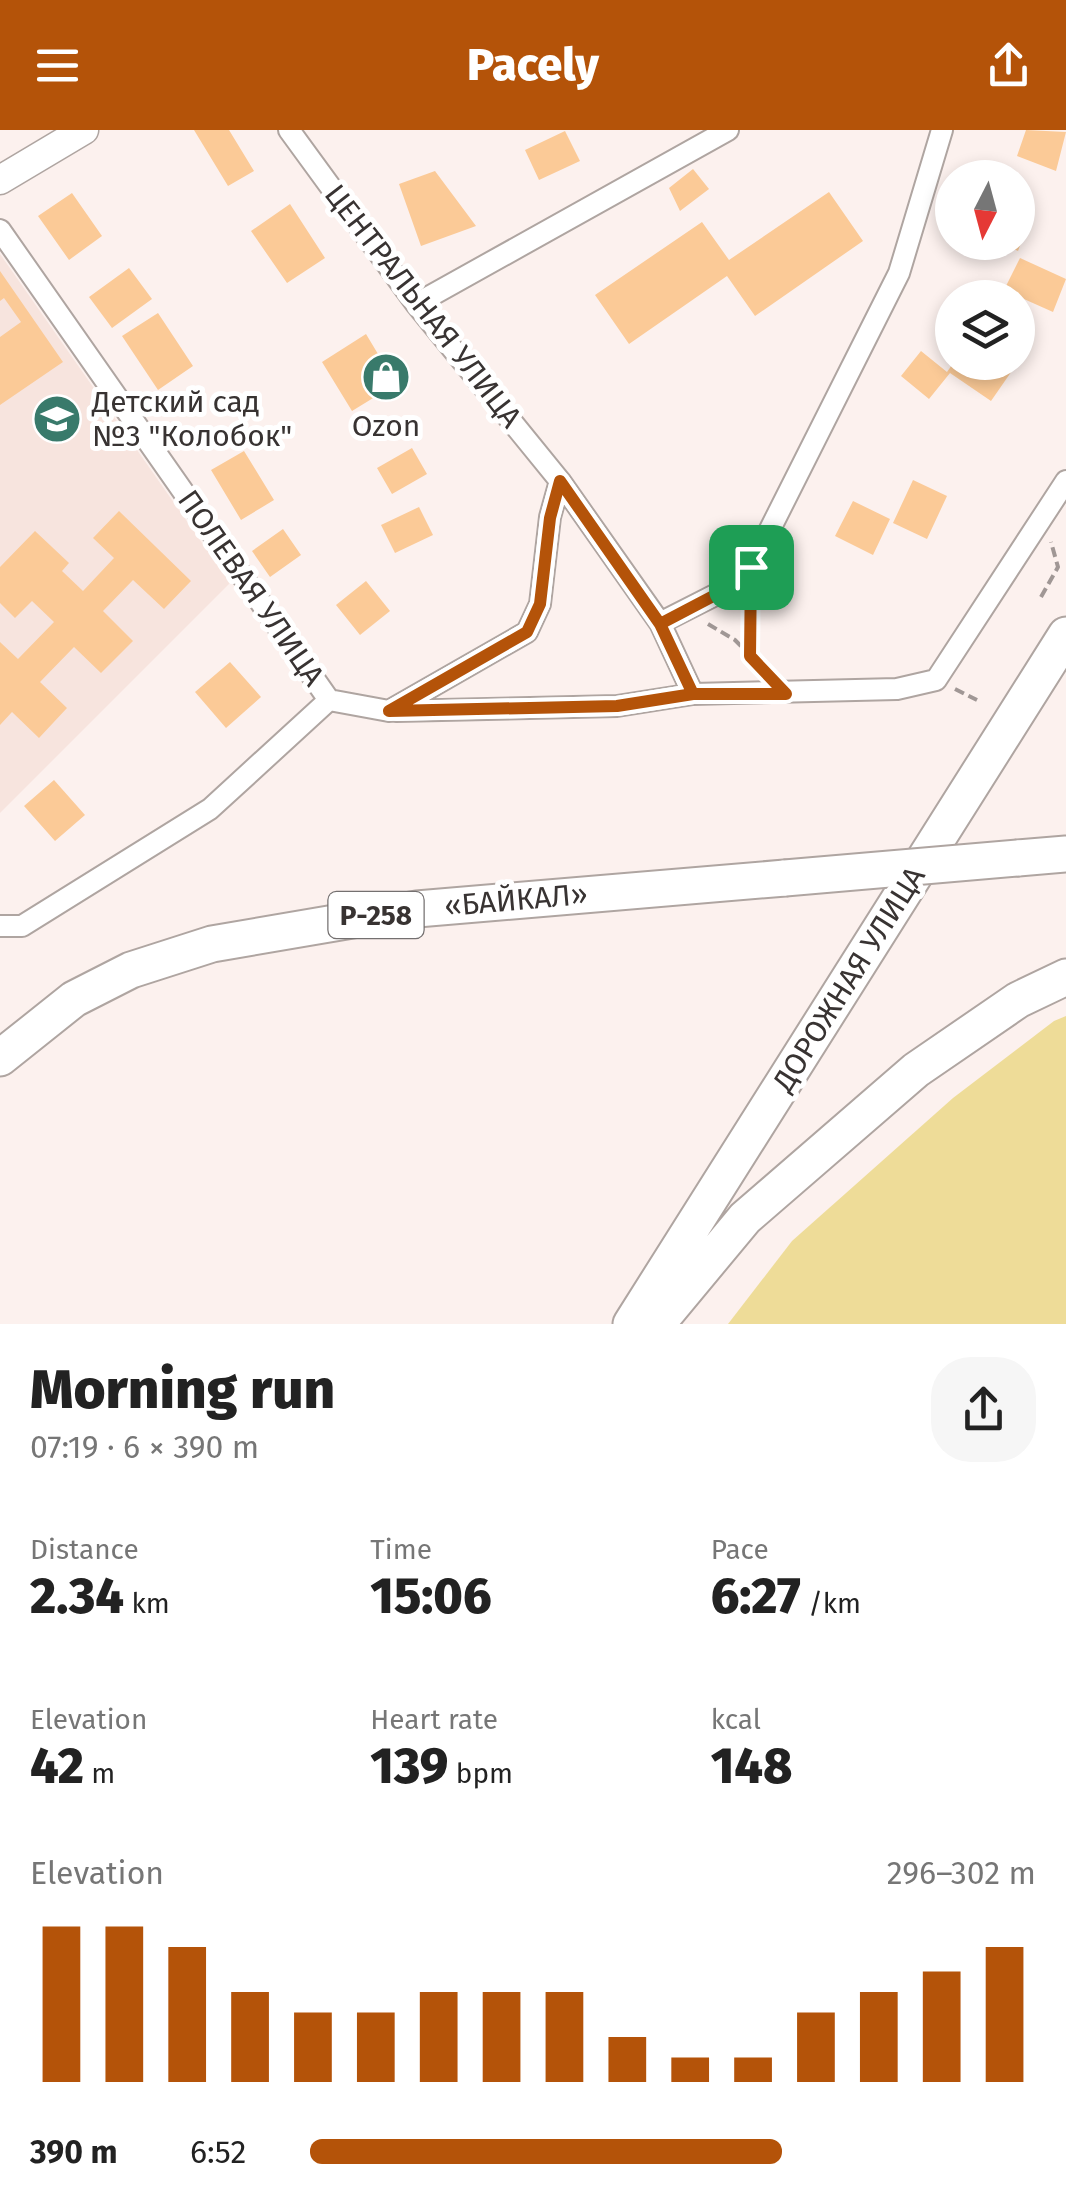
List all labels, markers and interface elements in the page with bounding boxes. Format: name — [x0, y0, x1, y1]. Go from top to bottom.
icon: menu — [30, 38, 85, 93]
text: Pacely — [467, 38, 599, 92]
icon: share — [981, 38, 1036, 93]
north arrow — [935, 160, 1035, 260]
map controls — [935, 160, 1035, 380]
street label: ЦЕНТРАЛЬНАЯ УЛИЦА — [317, 177, 530, 435]
button: layers — [935, 280, 1035, 380]
shop icon: Ozon — [360, 351, 412, 403]
place label: Детский сад №3 "Колобок" — [91, 384, 292, 454]
school or university icon: Детский сад №3 "Колобок" — [31, 393, 83, 445]
place label: Ozon — [352, 408, 420, 444]
street label: ПОЛЕВАЯ УЛИЦА — [170, 483, 332, 693]
pin — [709, 525, 794, 610]
icon: arrive — [724, 540, 779, 595]
street label: ДОРОЖНАЯ УЛИЦА — [765, 859, 933, 1099]
street label: «БАЙКАЛ» — [443, 876, 589, 924]
road number: Р-258 — [328, 892, 424, 938]
text: Morning run — [30, 1357, 335, 1423]
button: share — [931, 1357, 1036, 1462]
text: 07:19 · 6 × 390 m — [30, 1428, 259, 1466]
text: Distance — [30, 1533, 139, 1566]
text: Time — [370, 1533, 432, 1566]
text: Pace — [711, 1533, 769, 1566]
text: 2.34 — [30, 1566, 124, 1626]
text: 15:06 — [370, 1566, 492, 1626]
text: 6:27 — [711, 1566, 801, 1626]
text: km — [124, 1587, 170, 1620]
text: /km — [801, 1587, 861, 1620]
text: Elevation — [30, 1703, 147, 1736]
text: Heart rate — [370, 1703, 498, 1736]
text: kcal — [711, 1703, 761, 1736]
text: 42 — [30, 1736, 84, 1796]
text: 139 — [370, 1736, 448, 1796]
text: 148 — [711, 1736, 793, 1796]
text: m — [84, 1757, 115, 1790]
text: bpm — [448, 1757, 513, 1790]
text: Elevation — [30, 1854, 164, 1892]
text: 296–302 m — [887, 1854, 1036, 1892]
text: 390 m — [30, 2133, 118, 2171]
text: 6:52 — [190, 2133, 246, 2171]

